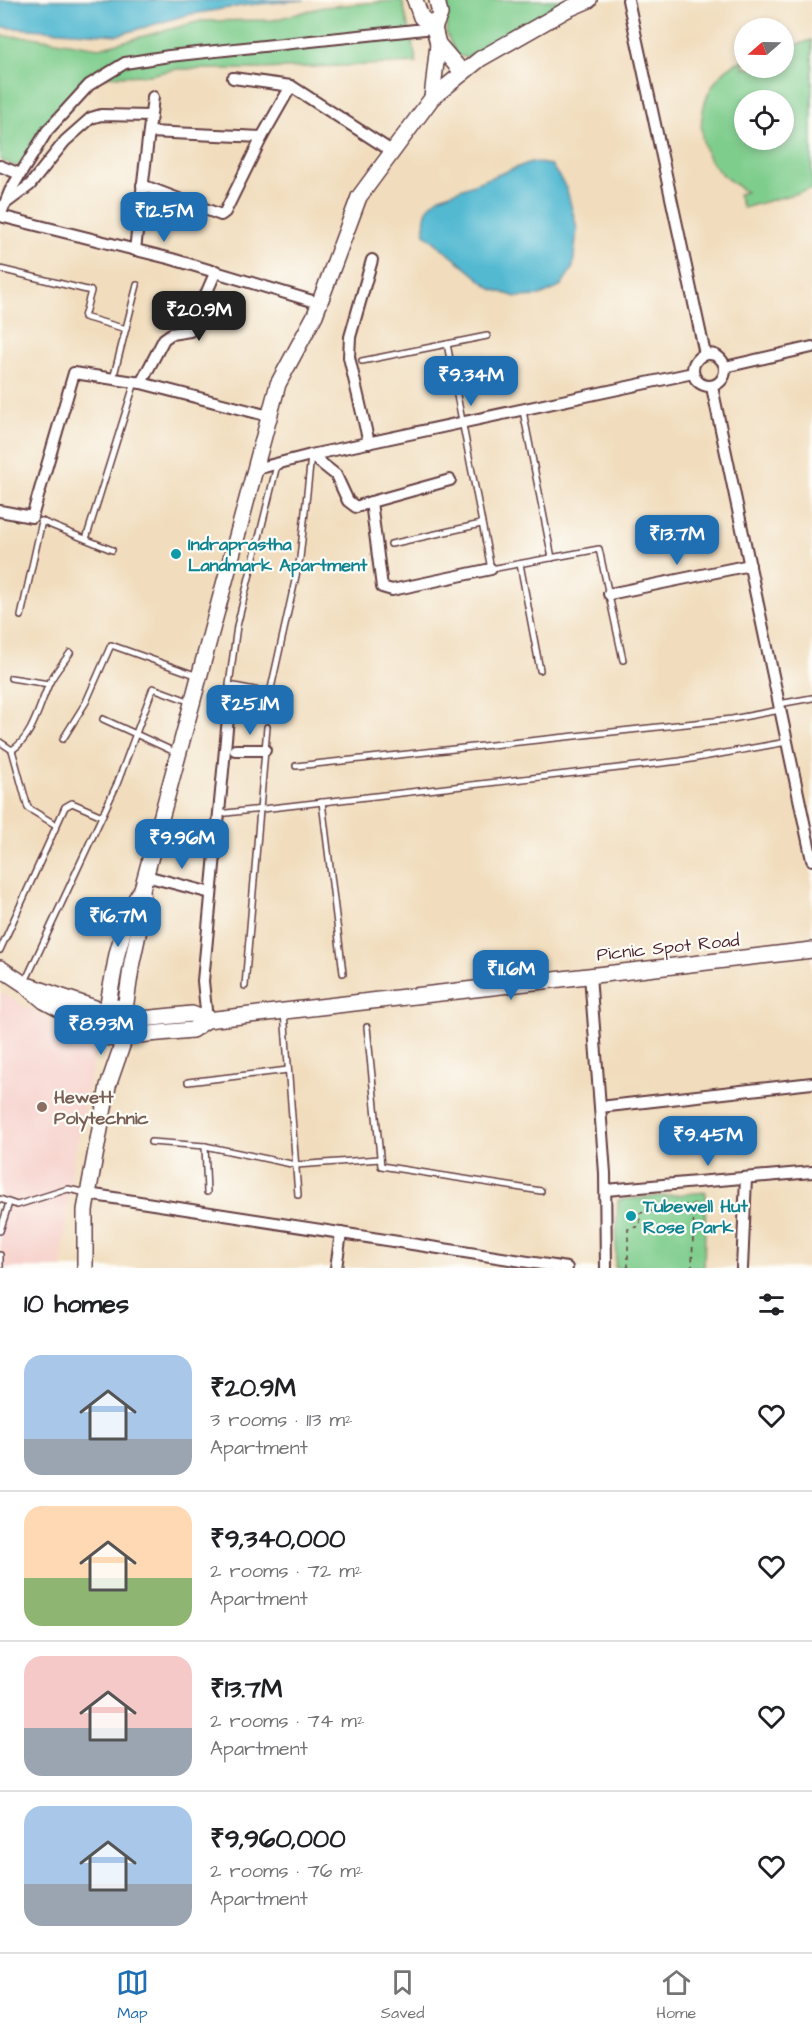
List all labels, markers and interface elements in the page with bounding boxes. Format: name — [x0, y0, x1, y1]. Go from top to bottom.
north arrow — [734, 18, 794, 78]
map controls — [734, 18, 794, 150]
button: locate — [734, 90, 794, 150]
pin: ₹12.5M — [115, 192, 213, 243]
text: ₹12.5M — [135, 197, 193, 225]
pin: ₹20.9M — [150, 291, 248, 342]
text: ₹20.9M — [166, 296, 232, 324]
pin: ₹9.34M — [422, 356, 520, 407]
text: ₹9.34M — [438, 361, 504, 389]
pin: ₹13.7M — [628, 515, 726, 566]
text: ₹13.7M — [649, 520, 705, 548]
place label: Indraprastha Landmark Apartment — [188, 532, 368, 578]
marker: Indraprastha Landmark Apartment — [169, 547, 183, 561]
pin: ₹25.1M — [201, 685, 299, 736]
text: ₹25.1M — [221, 690, 279, 718]
pin: ₹9.96M — [133, 819, 231, 870]
text: ₹9.96M — [149, 824, 215, 852]
pin: ₹16.7M — [69, 897, 167, 948]
text: ₹16.7M — [89, 902, 147, 930]
street label: Picnic Spot Road — [595, 928, 741, 967]
pin: ₹11.6M — [462, 950, 560, 1001]
text: ₹11.6M — [487, 955, 535, 983]
pin: ₹8.93M — [52, 1005, 150, 1056]
text: ₹8.93M — [68, 1010, 134, 1038]
place label: Hewett Polytechnic — [54, 1085, 149, 1132]
marker: Hewett Polytechnic — [35, 1100, 49, 1114]
pin: ₹9.45M — [659, 1116, 757, 1167]
text: ₹9.45M — [673, 1121, 743, 1149]
place label: Tubewell Hut Rose Park — [642, 1194, 748, 1240]
marker: Tubewell Hut Rose Park — [624, 1209, 638, 1223]
text: 10 homes — [24, 1286, 129, 1322]
icon: filters — [755, 1288, 788, 1321]
text: ₹20.9M — [210, 1370, 296, 1406]
icon: home — [72, 1379, 144, 1451]
icon: heart — [755, 1399, 788, 1432]
text: 3 rooms · 113 m² — [210, 1406, 353, 1434]
text: Apartment — [210, 1434, 308, 1462]
text: ₹9,340,000 — [210, 1521, 345, 1557]
icon: home — [72, 1530, 144, 1602]
icon: heart — [755, 1550, 788, 1583]
text: 2 rooms · 72 m² — [210, 1557, 362, 1585]
text: Apartment — [210, 1585, 308, 1613]
text: ₹13.7M — [210, 1671, 283, 1707]
icon: home — [72, 1680, 144, 1752]
icon: heart — [755, 1700, 788, 1733]
text: 2 rooms · 74 m² — [210, 1707, 364, 1735]
text: Apartment — [210, 1735, 308, 1763]
text: ₹9,960,000 — [210, 1821, 346, 1857]
icon: home — [72, 1830, 144, 1902]
icon: heart — [755, 1850, 788, 1883]
text: 2 rooms · 76 m² — [210, 1857, 363, 1885]
text: Apartment — [210, 1885, 308, 1913]
tab: Map — [116, 1966, 149, 2024]
tab: Saved — [381, 1966, 424, 2024]
tab: Home — [656, 1966, 696, 2024]

